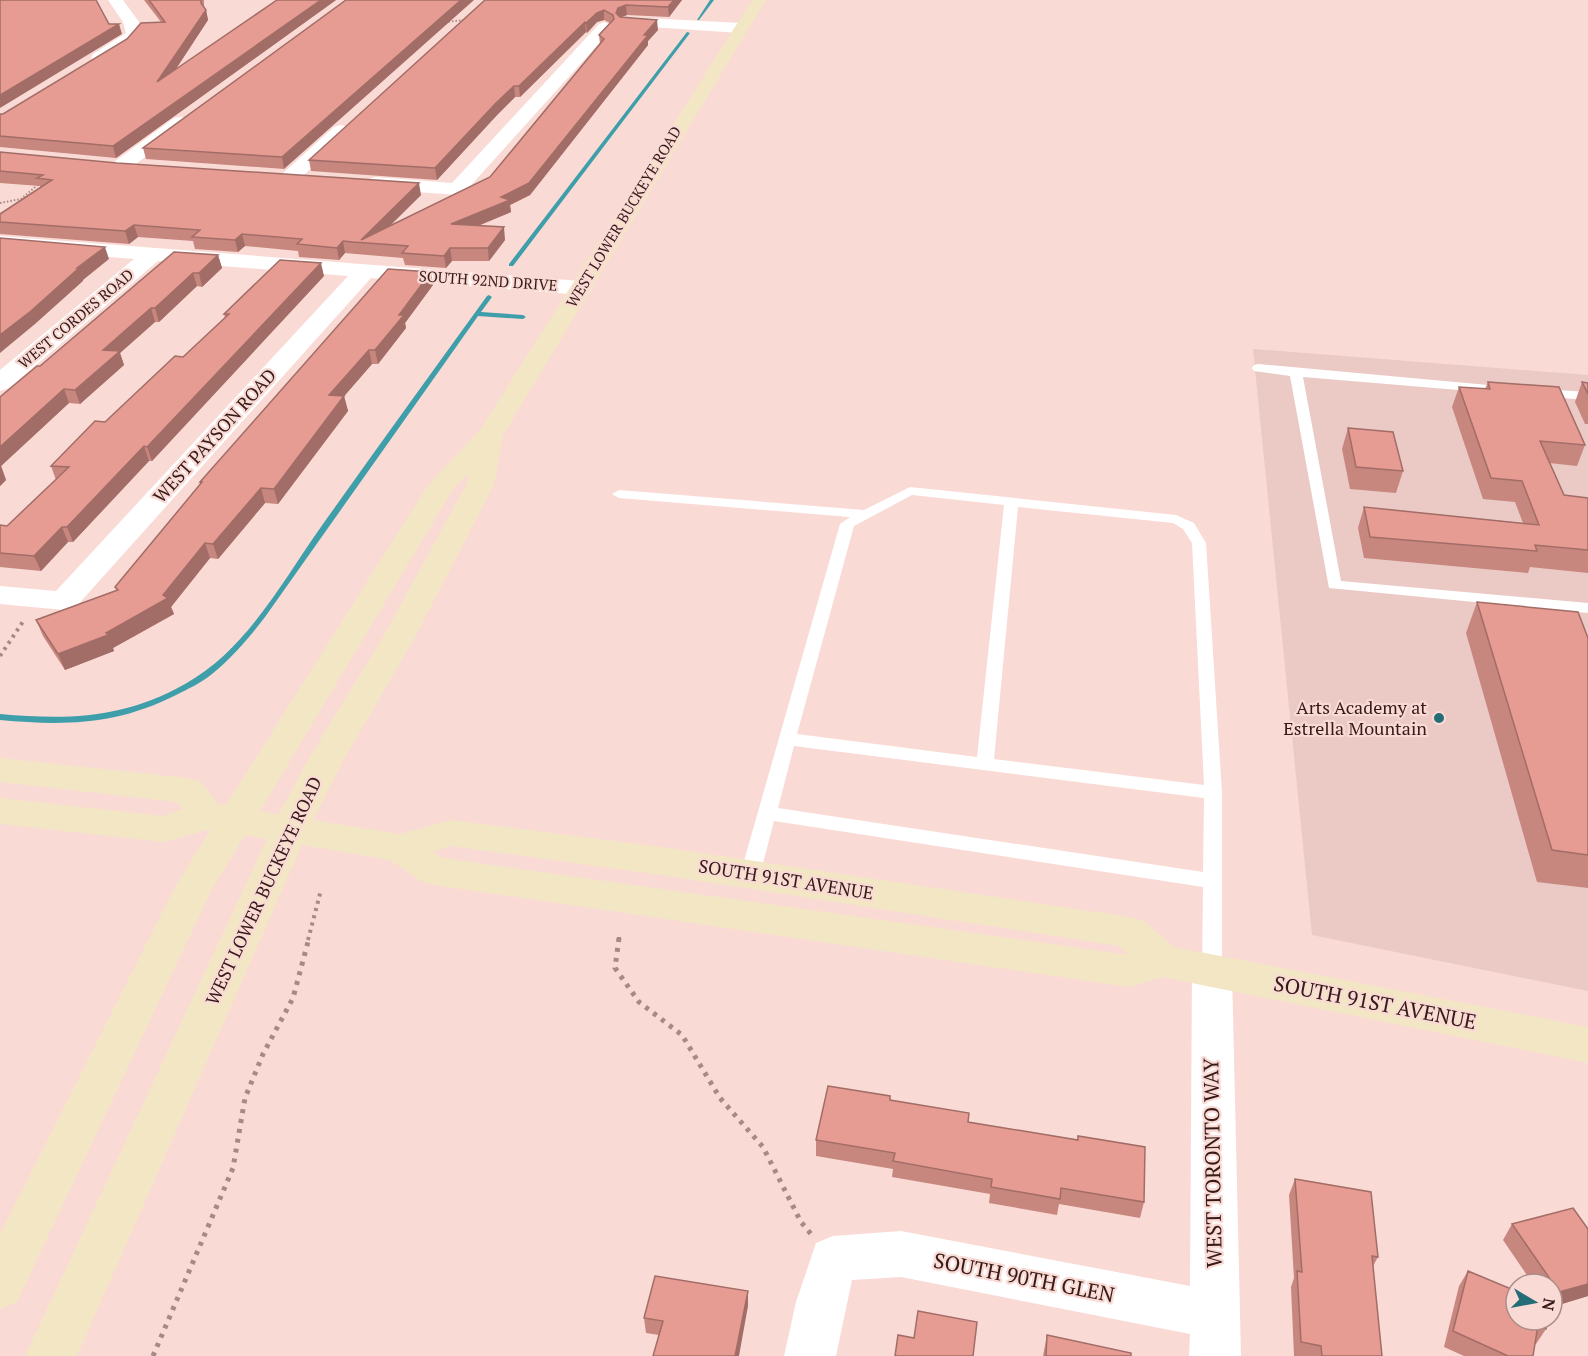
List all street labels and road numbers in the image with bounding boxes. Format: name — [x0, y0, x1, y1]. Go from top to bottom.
street label: WEST LOWER BUCKEYE ROAD — [561, 122, 685, 311]
street label: WEST CORDES ROAD — [13, 264, 137, 372]
street label: SOUTH 92ND DRIVE — [418, 265, 558, 295]
street label: WEST PAYSON ROAD — [147, 363, 281, 508]
street label: WEST LOWER BUCKEYE ROAD — [200, 773, 327, 1009]
street label: SOUTH 91ST AVENUE — [697, 853, 875, 905]
street label: SOUTH 91ST AVENUE — [1271, 969, 1479, 1035]
street label: WEST TORONTO WAY — [1196, 1057, 1228, 1268]
street label: SOUTH 90TH GLEN — [931, 1246, 1117, 1308]

